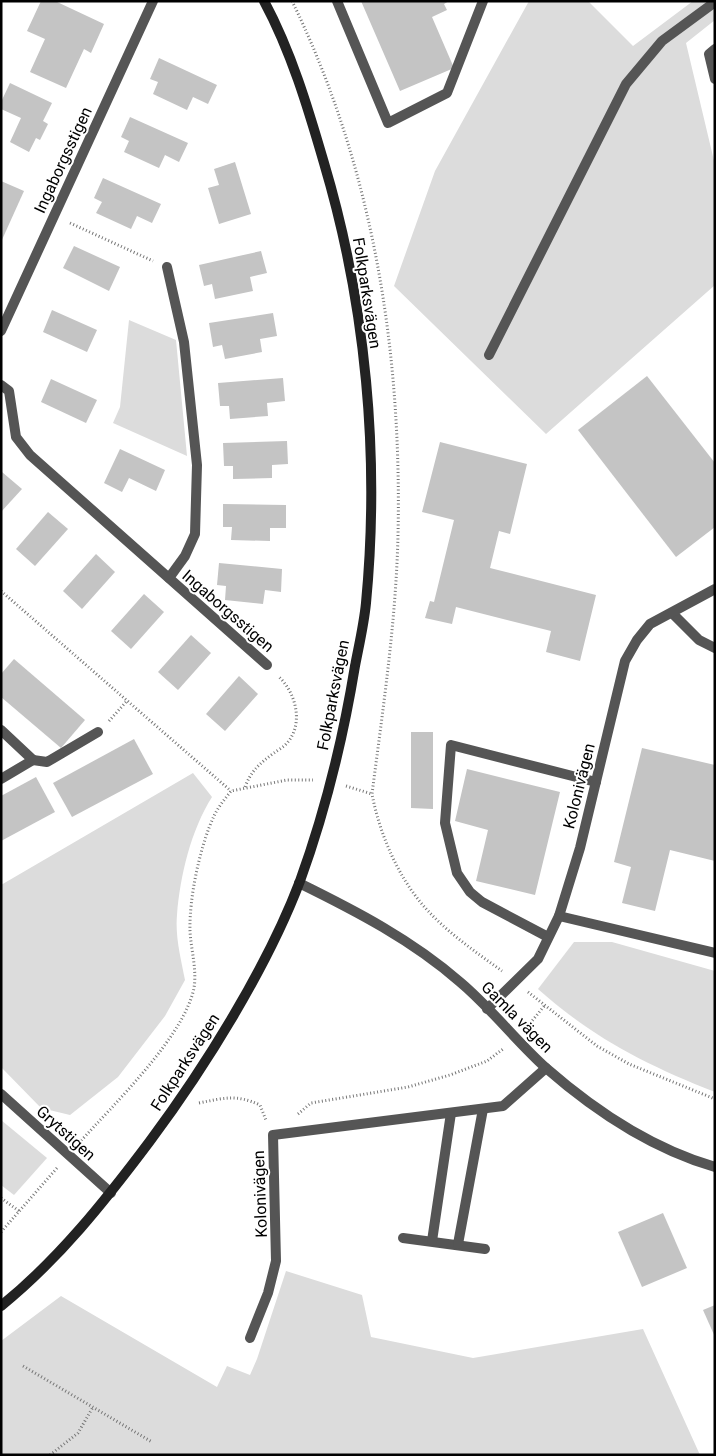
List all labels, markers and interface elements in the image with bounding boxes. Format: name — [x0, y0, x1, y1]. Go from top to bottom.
street label: Ingaborgsstigen — [30, 104, 96, 216]
street label: Folkparksvägen — [349, 236, 385, 350]
street label: Ingaborgsstigen — [178, 566, 278, 656]
street label: Folkparksvägen — [313, 638, 353, 752]
street label: Kolonivägen — [559, 741, 599, 831]
street label: Gamla vägen — [477, 977, 557, 1057]
street label: Folkparksvägen — [147, 1010, 223, 1114]
street label: Grytstigen — [33, 1102, 99, 1164]
street label: Kolonivägen — [249, 1150, 271, 1238]

